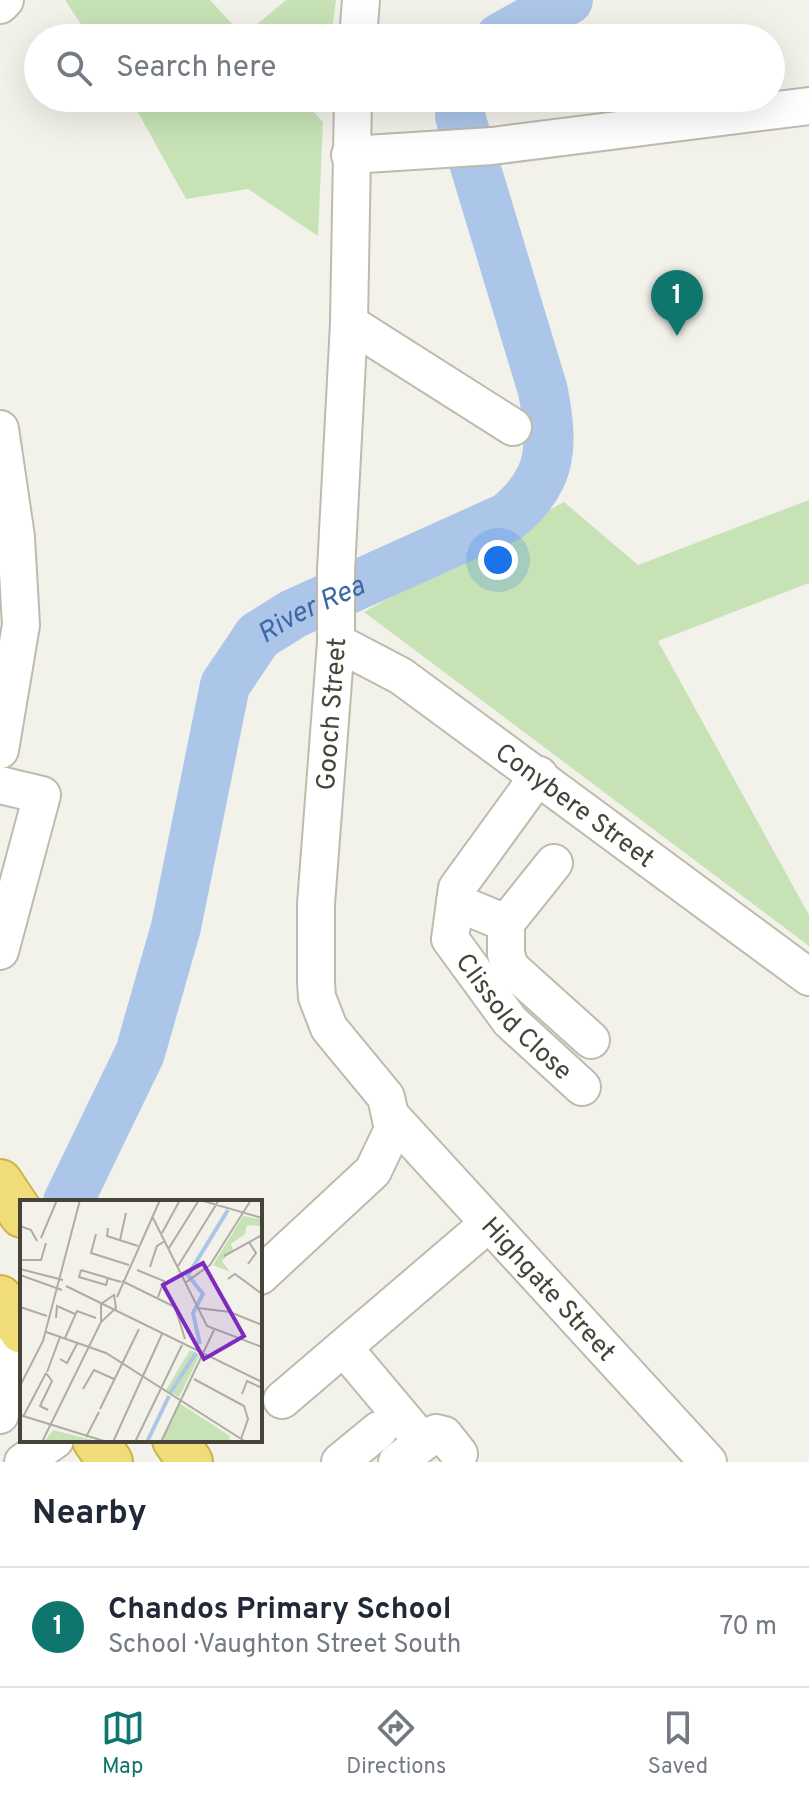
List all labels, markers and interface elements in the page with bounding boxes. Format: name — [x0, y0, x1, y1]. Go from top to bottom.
search box — [24, 24, 785, 112]
icon: search — [52, 46, 96, 90]
text: Search here — [116, 50, 276, 87]
pin: 1 — [651, 270, 703, 336]
your location — [478, 540, 518, 580]
water label: River Rea — [251, 569, 371, 653]
street label: Gooch Street — [311, 636, 355, 792]
street label: Conybere Street — [488, 737, 660, 876]
street label: Clissold Close — [447, 947, 578, 1089]
inset map — [20, 1200, 262, 1442]
street label: Highgate Street — [473, 1211, 622, 1369]
text: Nearby — [32, 1493, 147, 1536]
text: Chandos Primary School — [108, 1592, 451, 1629]
text: 1 — [53, 1611, 63, 1644]
text: 70 m — [719, 1611, 777, 1644]
text: School · Vaughton Street South — [108, 1629, 461, 1662]
tab: Map — [101, 1706, 145, 1781]
tab: Directions — [346, 1706, 446, 1781]
tab: Saved — [648, 1706, 708, 1781]

